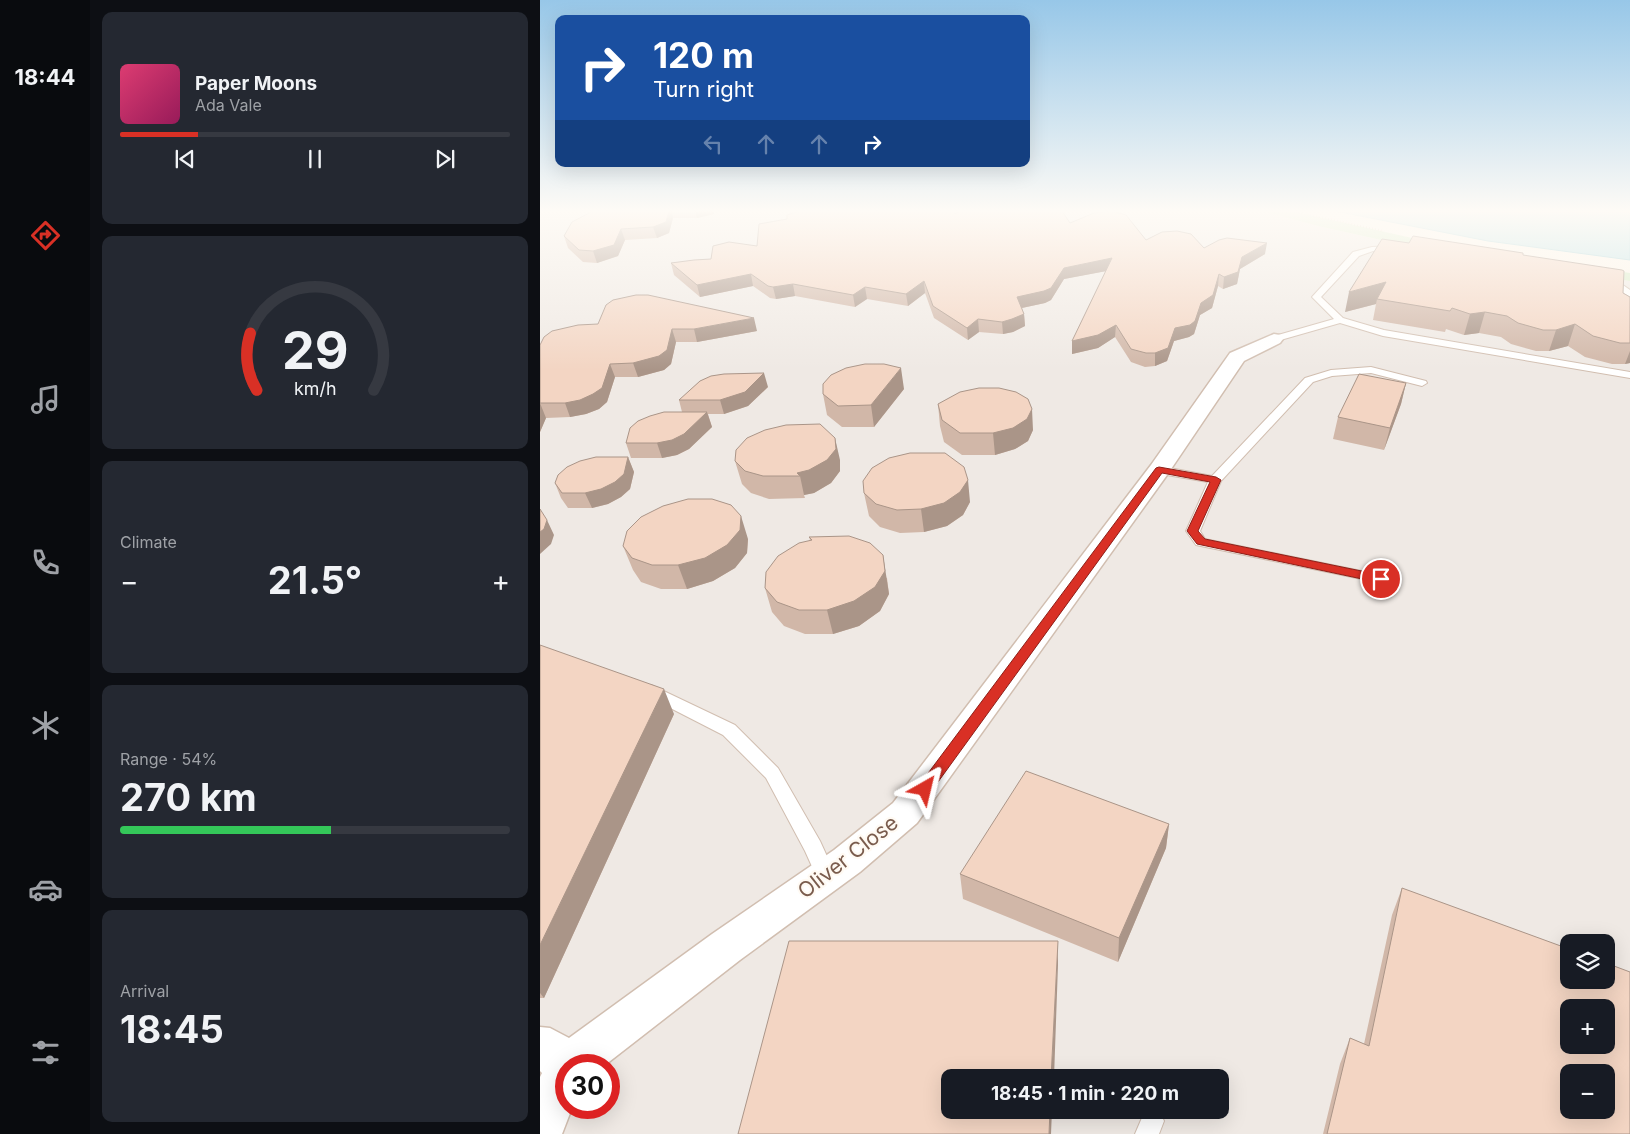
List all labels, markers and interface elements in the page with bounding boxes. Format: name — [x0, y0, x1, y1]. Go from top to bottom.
text: 120 m — [653, 34, 754, 76]
icon: right — [570, 35, 635, 100]
text: 18:44 — [15, 64, 75, 90]
text: Paper Moons — [195, 72, 317, 95]
text: Turn right — [653, 76, 754, 102]
text: Ada Vale — [195, 95, 262, 115]
icon: left — [699, 130, 727, 158]
icon: ahead — [752, 130, 780, 158]
icon: ahead — [805, 130, 833, 158]
icon: right — [858, 130, 886, 158]
icon: previous — [171, 145, 199, 173]
icon: pause — [301, 145, 329, 173]
icon: next — [431, 145, 459, 173]
icon: directions — [28, 218, 63, 253]
text: 29 — [282, 319, 348, 382]
text: km/h — [294, 378, 336, 399]
icon: music — [28, 382, 63, 417]
text: Climate — [120, 532, 177, 552]
icon: phone — [28, 545, 63, 580]
text: 21.5° — [268, 557, 362, 603]
pin — [1360, 558, 1402, 600]
text: − — [120, 564, 139, 598]
text: + — [491, 564, 510, 598]
icon: arrive — [1367, 565, 1395, 593]
icon: climate — [28, 708, 63, 743]
text: Range · 54% — [120, 749, 217, 769]
position arrow — [898, 762, 950, 814]
text: 270 km — [120, 774, 257, 820]
street label: Oliver Close — [793, 810, 903, 903]
icon: car — [28, 872, 63, 907]
map controls — [1560, 934, 1615, 1119]
button: layers — [1560, 934, 1615, 989]
text: Arrival — [120, 981, 169, 1001]
button: + — [1560, 999, 1615, 1054]
text: 18:45 — [120, 1006, 224, 1052]
icon: filters — [28, 1035, 63, 1070]
speed limit sign: 30 — [555, 1054, 620, 1119]
button: − — [1560, 1064, 1615, 1119]
text: 18:45 · 1 min · 220 m — [991, 1082, 1179, 1105]

